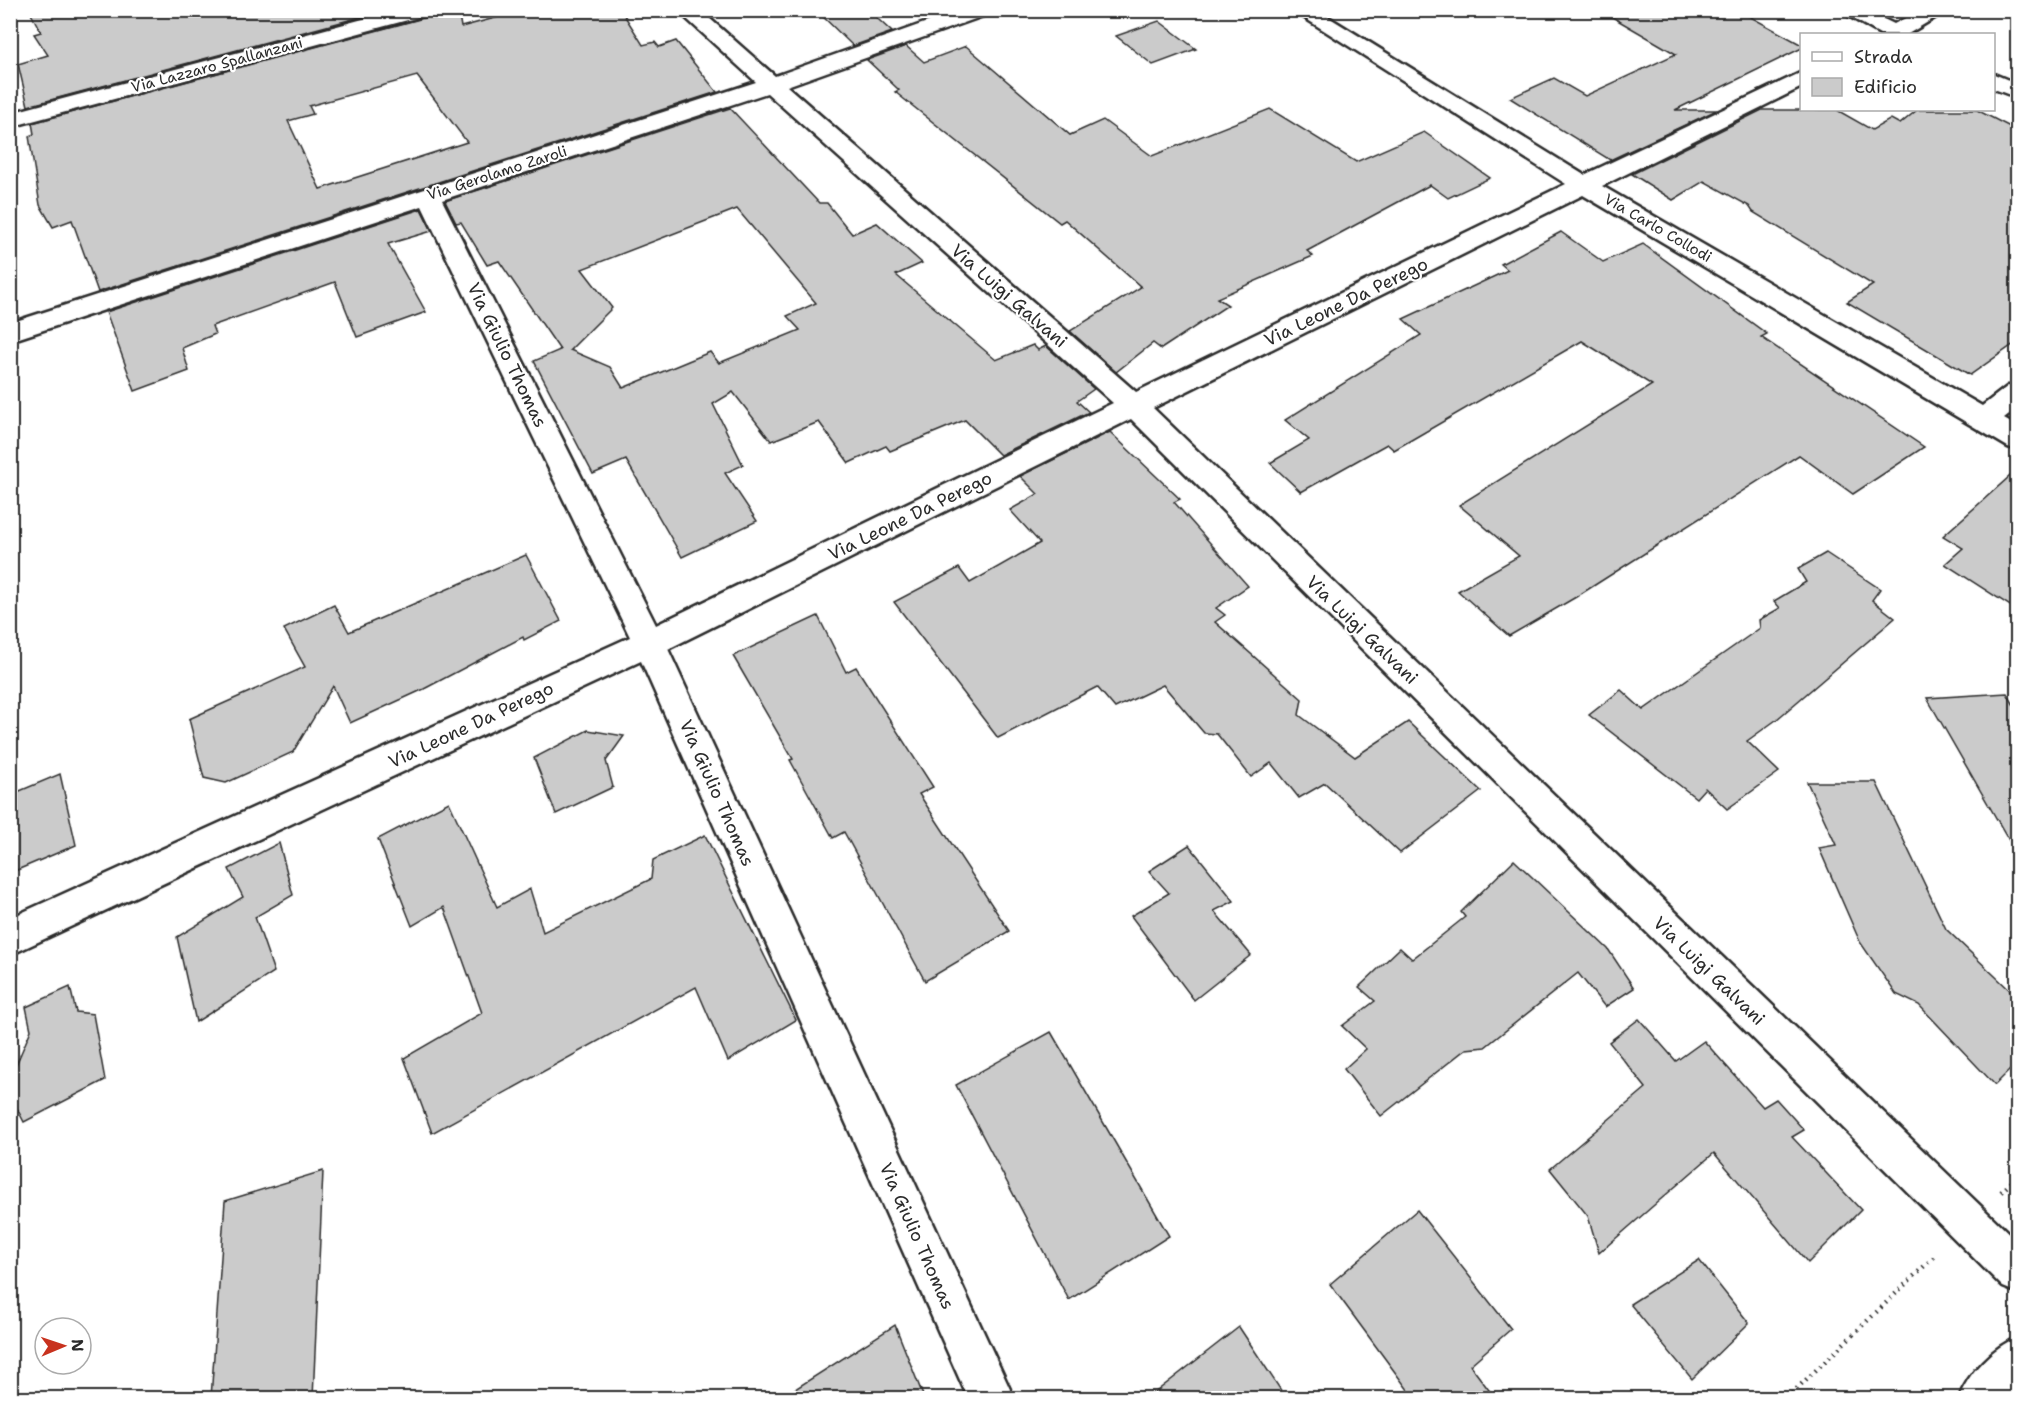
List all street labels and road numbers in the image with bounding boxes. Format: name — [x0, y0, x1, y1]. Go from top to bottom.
street label: Via Lazzaro Spallanzani — [129, 32, 305, 98]
street label: Via Gerolamo Zaroli — [424, 141, 570, 205]
street label: Via Carlo Collodi — [1600, 189, 1716, 267]
street label: Via Luigi Galvani — [946, 239, 1072, 353]
street label: Via Leone Da Perego — [1260, 252, 1432, 352]
street label: Via Giulio Thomas — [462, 279, 552, 431]
street label: Via Leone Da Perego — [824, 466, 996, 566]
street label: Via Luigi Galvani — [1301, 570, 1423, 690]
street label: Via Leone Da Perego — [385, 676, 557, 774]
street label: Via Giulio Thomas — [674, 716, 760, 870]
street label: Via Luigi Galvani — [1648, 911, 1770, 1031]
street label: Via Giulio Thomas — [874, 1159, 960, 1313]

